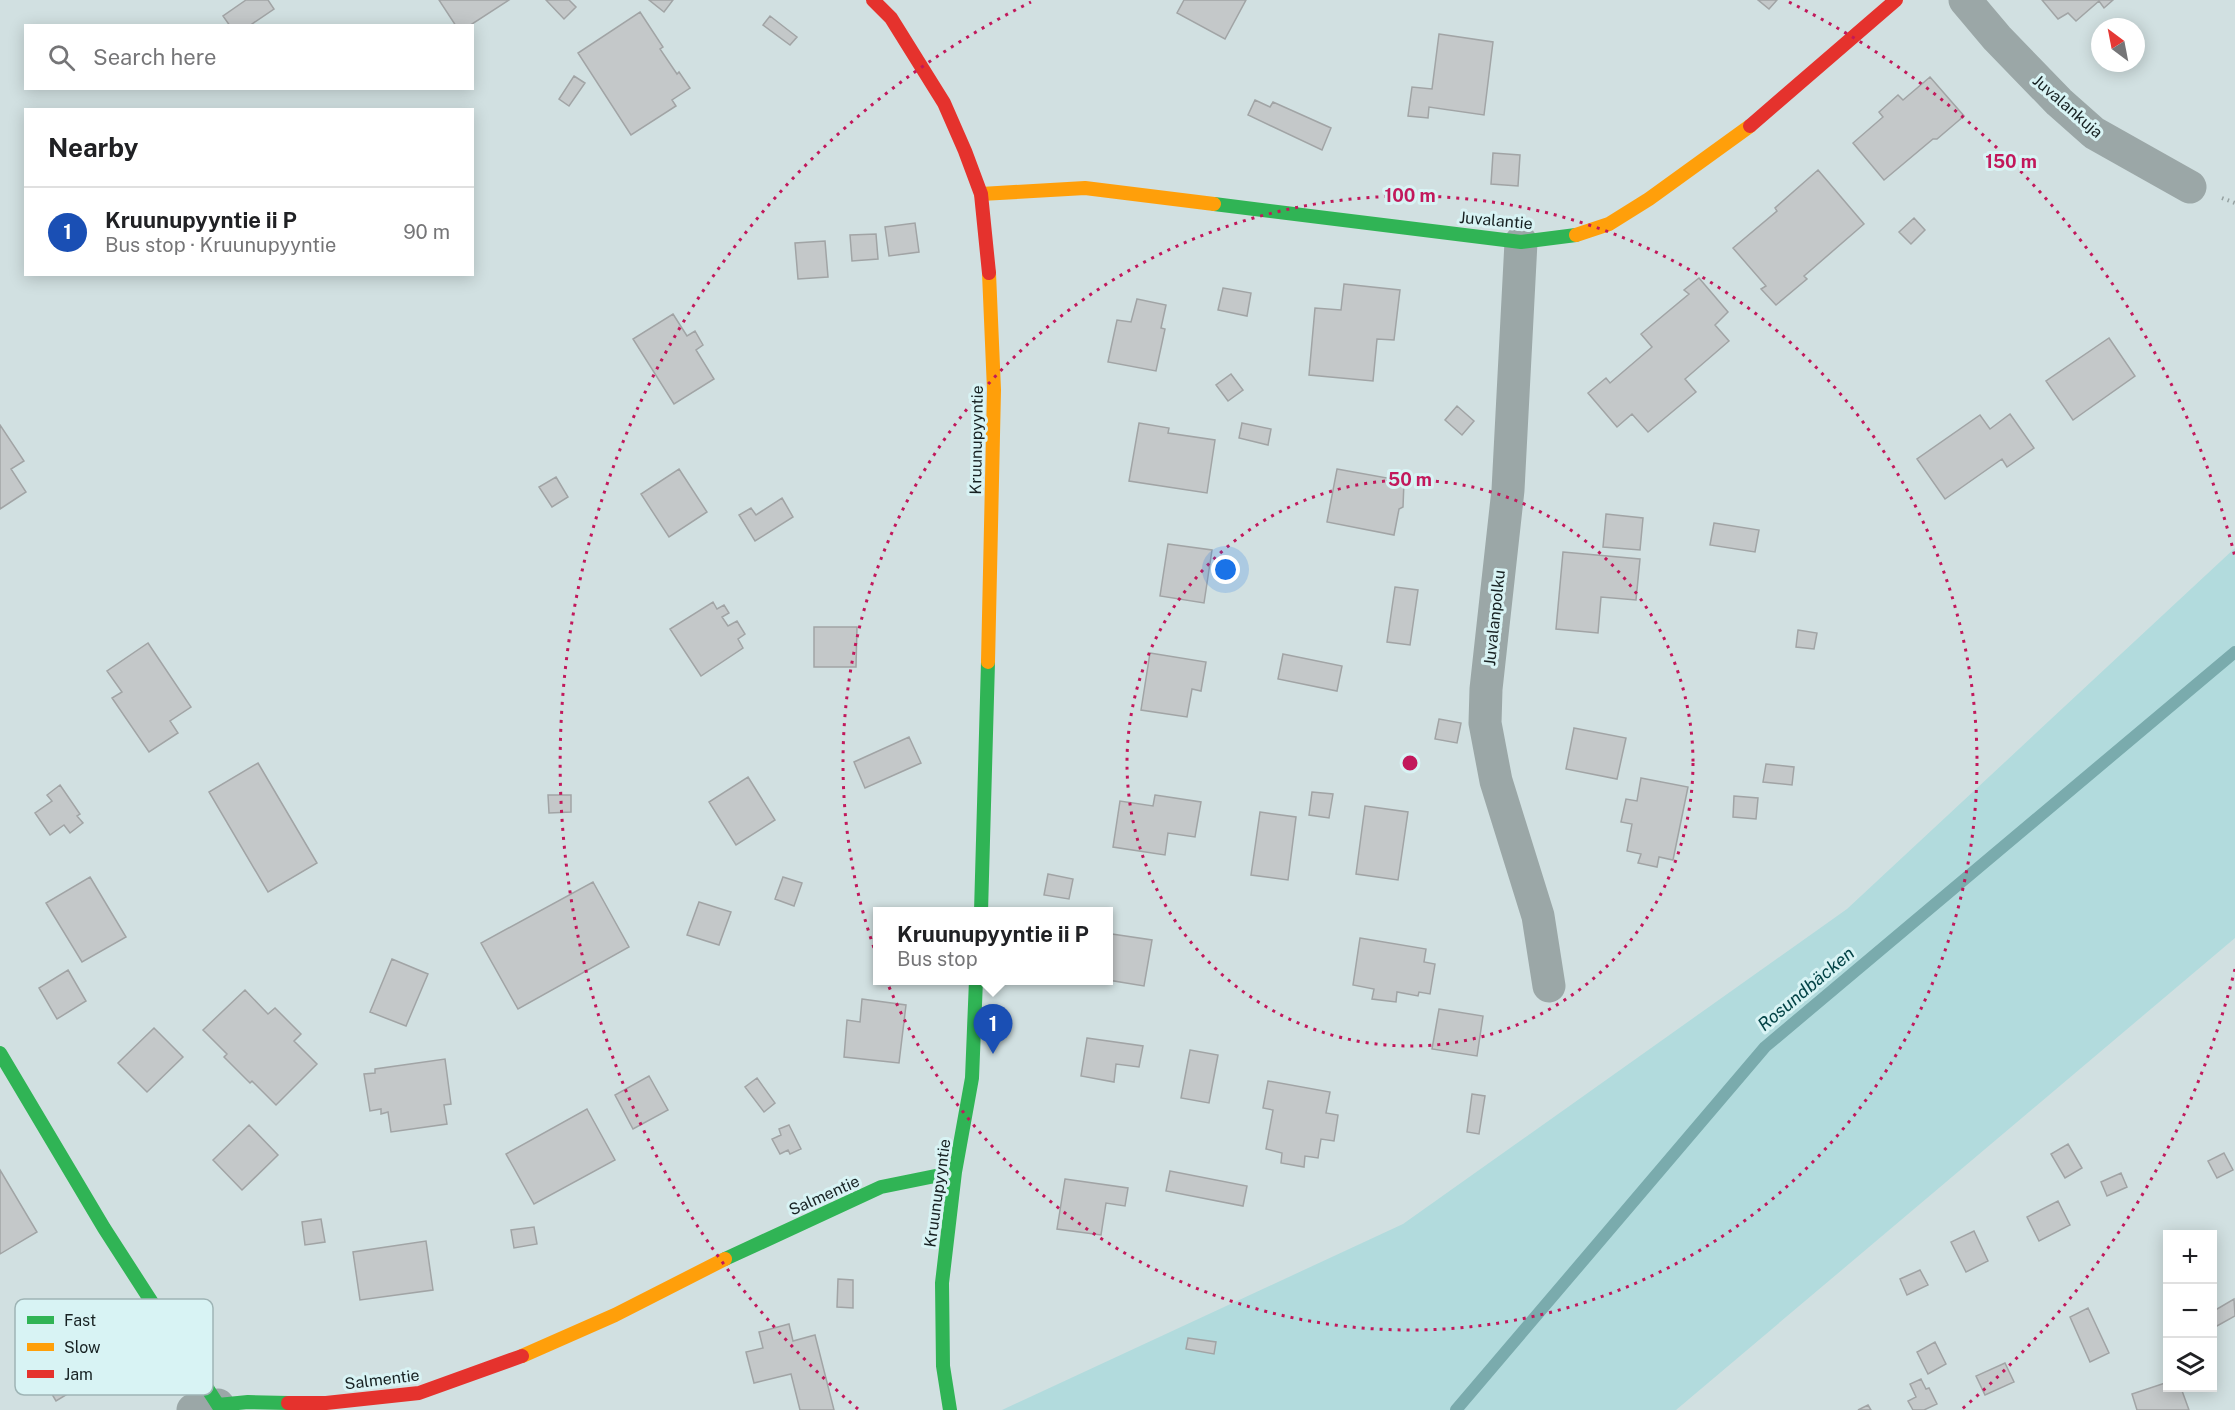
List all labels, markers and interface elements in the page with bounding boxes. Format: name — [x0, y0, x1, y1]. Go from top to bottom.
north arrow — [2091, 18, 2145, 72]
search box — [24, 24, 474, 90]
icon: search — [45, 41, 78, 74]
text: Search here — [93, 44, 217, 70]
street label: Juvalankuja — [2029, 71, 2106, 142]
text: Nearby — [48, 132, 138, 163]
text: 150 m — [1985, 151, 2037, 172]
text: 100 m — [1384, 185, 1436, 206]
text: Kruunupyyntie ii P — [105, 207, 297, 233]
street label: Juvalantie — [1458, 208, 1534, 233]
text: 1 — [63, 220, 72, 244]
text: 90 m — [403, 220, 450, 244]
text: Bus stop · Kruunupyyntie — [105, 233, 336, 257]
street label: Kruunupyyntie — [966, 385, 987, 495]
text: 50 m — [1388, 469, 1432, 490]
your location — [1211, 555, 1240, 584]
street label: Juvalanpolku — [1480, 569, 1509, 667]
centre of rings — [1400, 753, 1420, 773]
popup — [873, 907, 1113, 985]
text: Kruunupyyntie ii P — [897, 921, 1089, 947]
water label: Rosundbäcken — [1753, 942, 1858, 1035]
text: Bus stop — [897, 947, 978, 971]
pin: 1 — [974, 1004, 1012, 1054]
street label: Kruunupyyntie — [920, 1138, 955, 1249]
street label: Salmentie — [786, 1171, 862, 1219]
map controls — [2163, 1230, 2217, 1392]
button: + — [2163, 1230, 2217, 1284]
button: − — [2163, 1284, 2217, 1338]
legend — [15, 1299, 213, 1395]
text: Fast — [64, 1311, 96, 1330]
text: Slow — [64, 1338, 101, 1357]
button: layers — [2163, 1338, 2217, 1392]
text: Jam — [64, 1365, 93, 1384]
street label: Salmentie — [344, 1365, 421, 1394]

